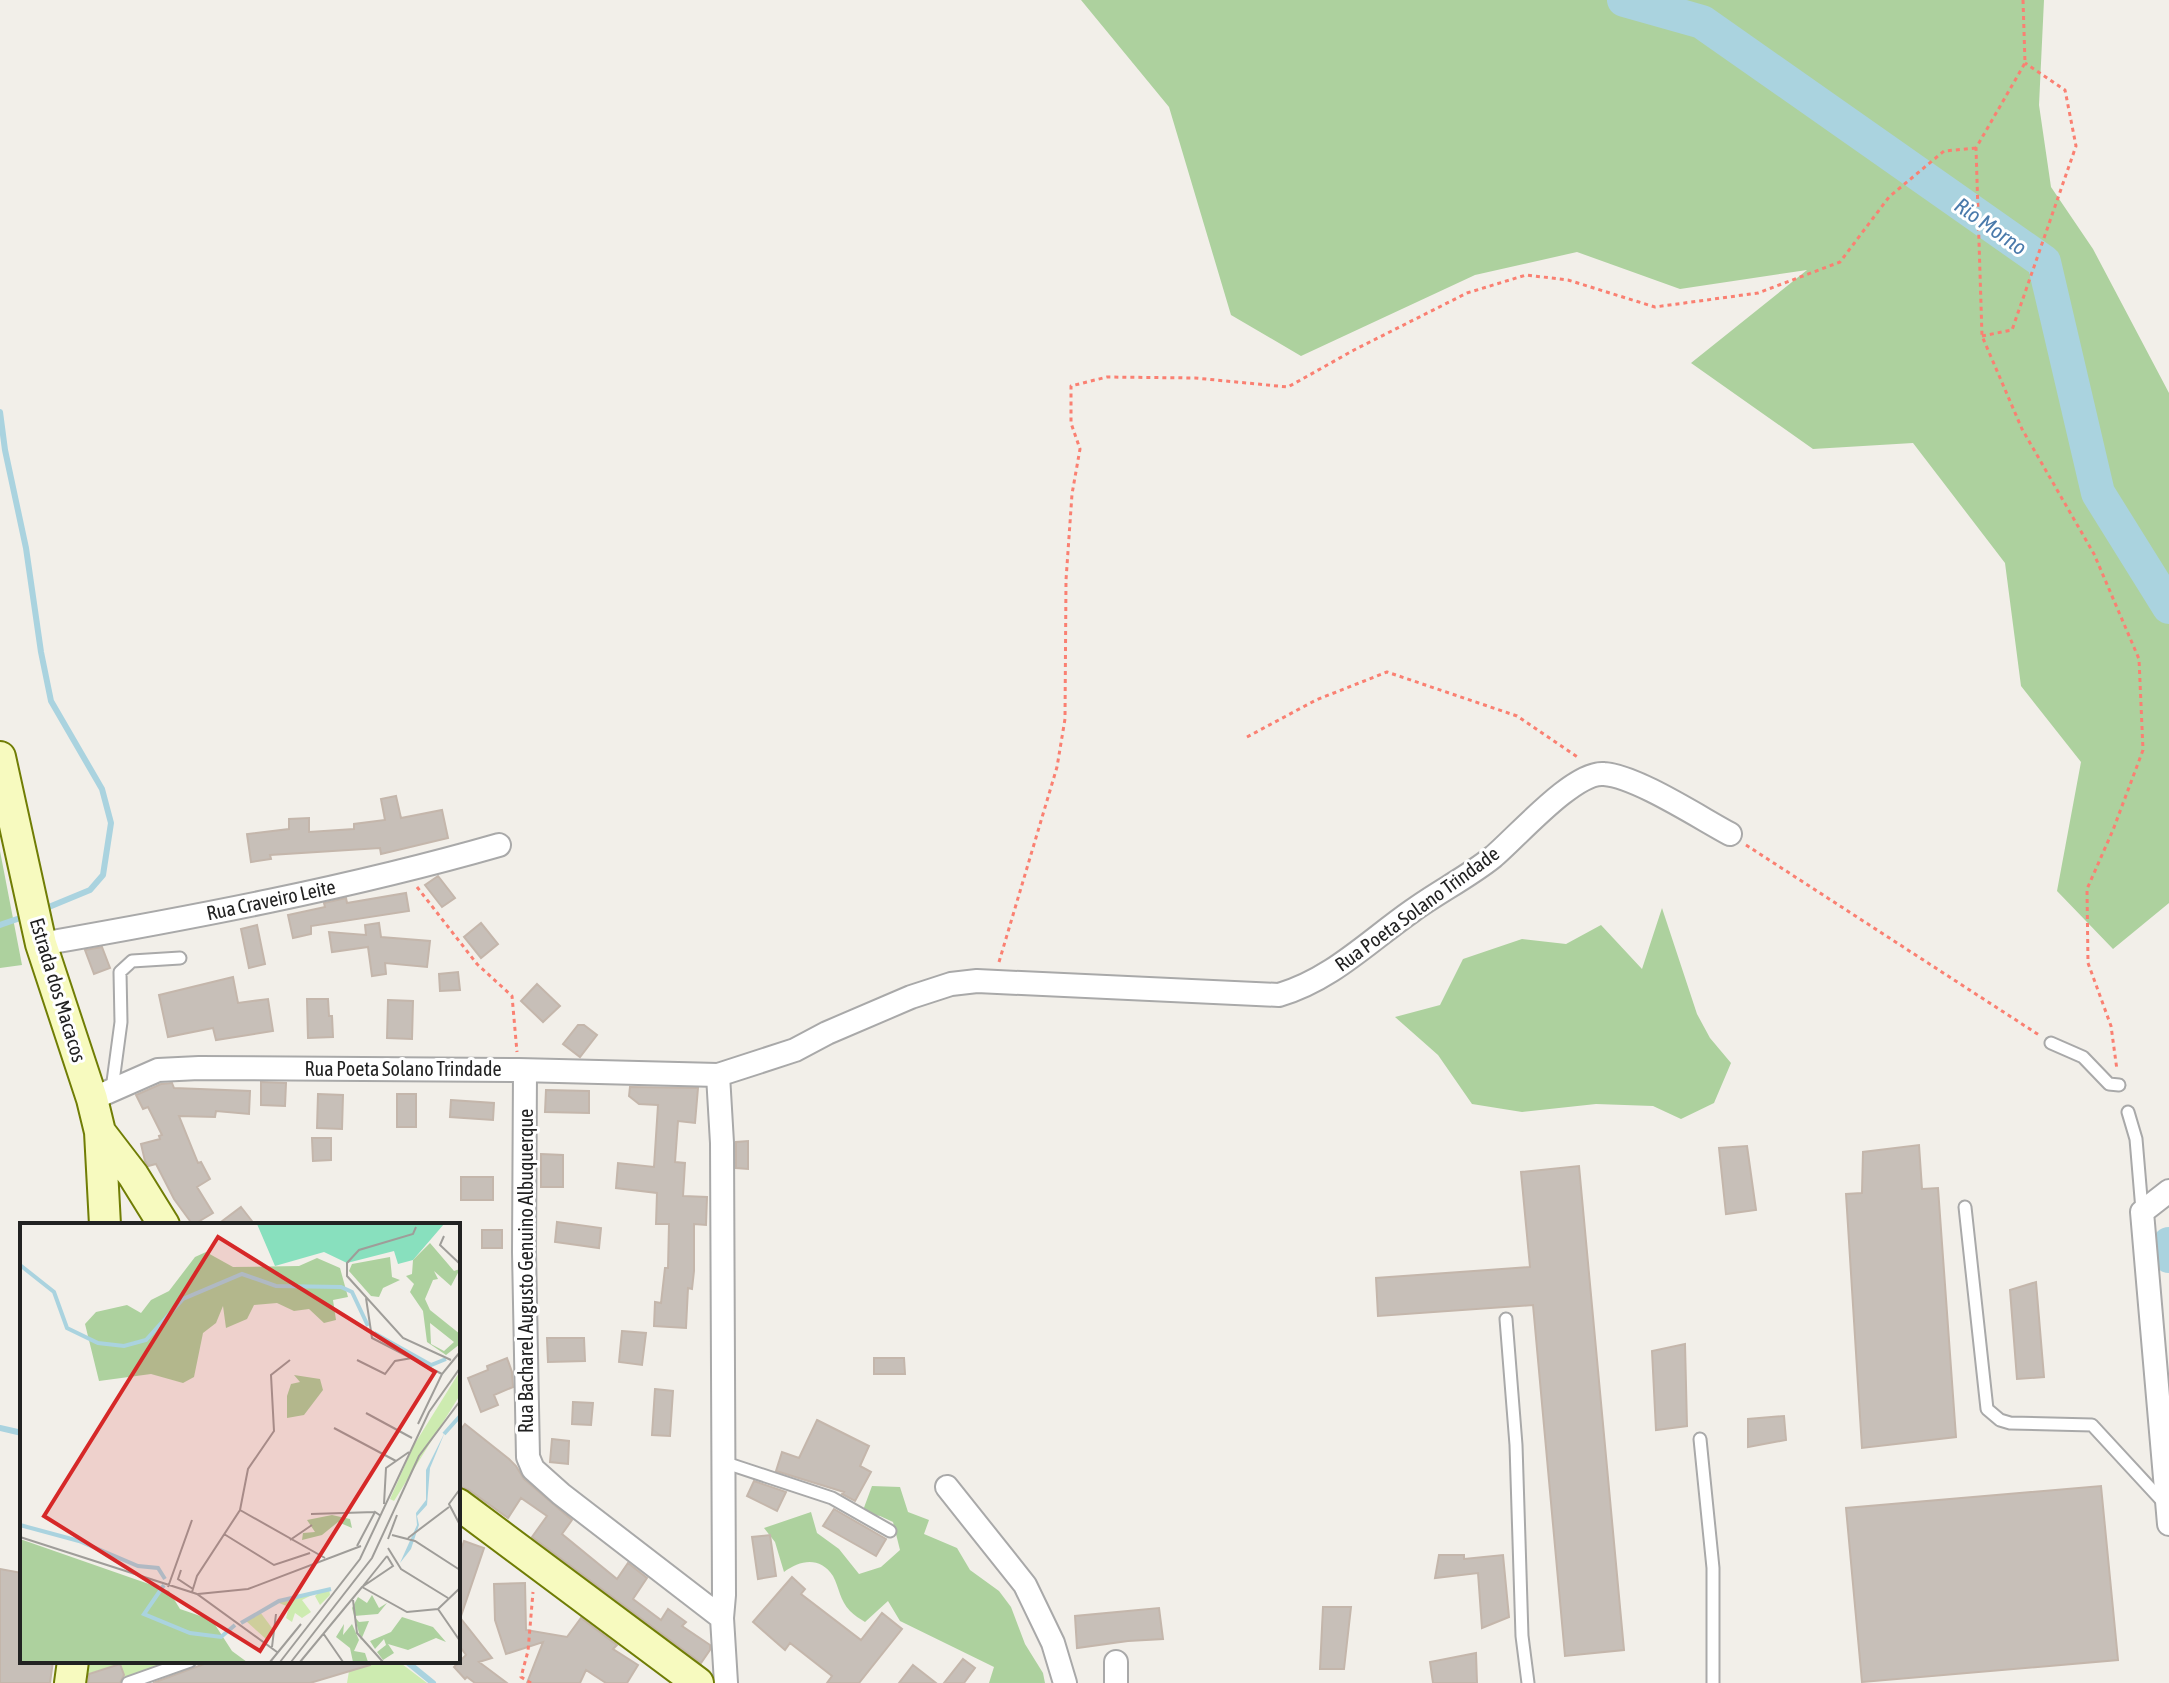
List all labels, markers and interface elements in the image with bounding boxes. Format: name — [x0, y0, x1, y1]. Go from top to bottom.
water label: Rio Morno — [1950, 192, 2032, 260]
street label: Rua Poeta Solano Trindade — [1330, 841, 1503, 976]
street label: Rua Craveiro Leite — [204, 875, 338, 924]
street label: Estrada dos Macacos — [26, 915, 91, 1065]
street label: Rua Poeta Solano Trindade — [305, 1057, 501, 1080]
street label: Rua Bacharel Augusto Genuino Albuquerque — [514, 1109, 537, 1433]
inset map — [20, 1223, 460, 1663]

